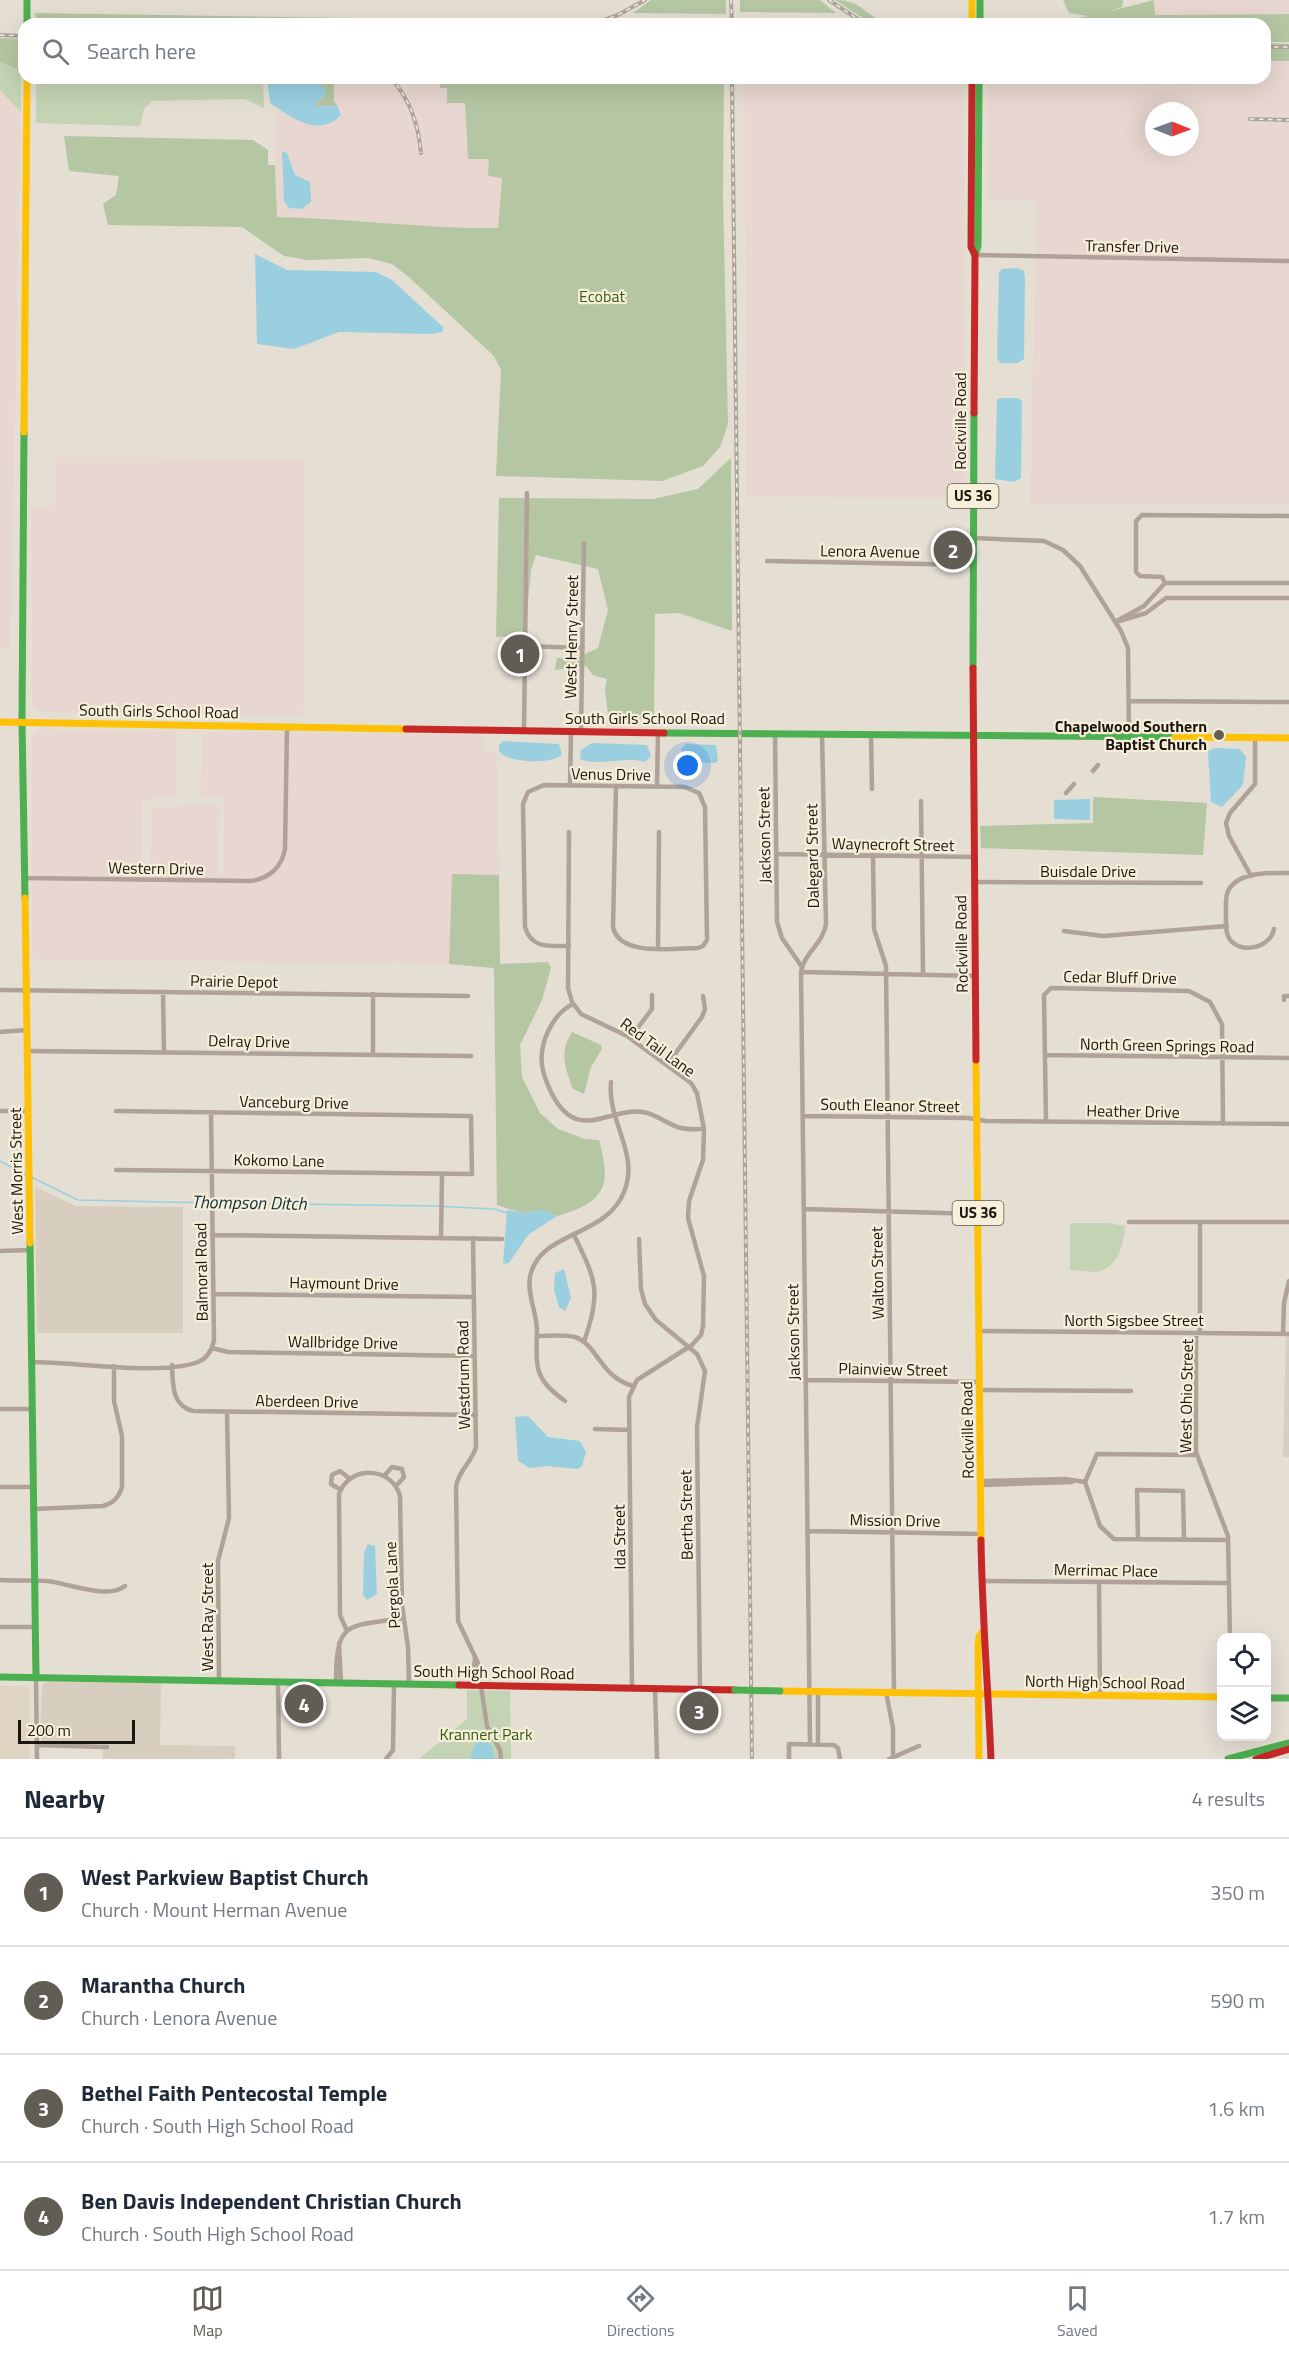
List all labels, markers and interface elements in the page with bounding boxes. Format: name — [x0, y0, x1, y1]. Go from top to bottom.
search box — [18, 18, 1271, 84]
text: Search here — [87, 34, 196, 68]
icon: search — [39, 35, 72, 68]
north arrow — [1145, 102, 1199, 156]
street label: Transfer Drive — [1085, 233, 1179, 259]
park label: Ecobat — [579, 284, 625, 308]
street label: Rockville Road — [948, 372, 972, 470]
road number: US 36 — [948, 484, 998, 508]
pin: 2 — [934, 528, 972, 572]
street label: Lenora Avenue — [820, 538, 920, 564]
street label: West Henry Street — [558, 574, 584, 699]
pin: 1 — [500, 632, 540, 676]
street label: South Girls School Road — [79, 698, 239, 724]
street label: South Girls School Road — [565, 706, 725, 730]
place label: Chapelwood Southern Baptist Church — [1055, 714, 1207, 756]
marker: Chapelwood Southern Baptist Church — [1212, 728, 1226, 742]
your location — [673, 751, 702, 780]
street label: Venus Drive — [571, 761, 651, 787]
street label: Jackson Street — [751, 786, 777, 883]
street label: Dalegard Street — [799, 803, 825, 909]
street label: Waynecroft Street — [831, 831, 955, 857]
street label: Western Drive — [108, 855, 204, 881]
street label: Buisdale Drive — [1040, 859, 1136, 883]
street label: Rockville Road — [948, 895, 974, 993]
street label: Cedar Bluff Drive — [1063, 964, 1177, 990]
street label: Prairie Depot — [190, 968, 279, 994]
street label: Red Tail Lane — [615, 1011, 701, 1083]
street label: Delray Drive — [208, 1028, 290, 1054]
street label: North Green Springs Road — [1080, 1031, 1254, 1059]
street label: Vanceburg Drive — [239, 1089, 349, 1115]
street label: South Eleanor Street — [820, 1092, 960, 1118]
street label: Heather Drive — [1086, 1098, 1180, 1124]
street label: West Morris Street — [3, 1107, 29, 1235]
street label: Kokomo Lane — [233, 1147, 325, 1173]
water label: Thompson Ditch — [191, 1188, 308, 1217]
road number: US 36 — [952, 1201, 1004, 1225]
street label: Balmoral Road — [188, 1222, 214, 1322]
street label: Walton Street — [864, 1226, 890, 1320]
street label: Haymount Drive — [289, 1270, 399, 1296]
street label: Jackson Street — [780, 1283, 806, 1380]
street label: North Sigsbee Street — [1064, 1308, 1204, 1332]
street label: Westdrum Road — [450, 1320, 476, 1430]
street label: Wallbridge Drive — [288, 1329, 398, 1355]
street label: West Ohio Street — [1173, 1338, 1199, 1453]
street label: Plainview Street — [838, 1356, 948, 1382]
street label: Rockville Road — [954, 1381, 980, 1479]
street label: Aberdeen Drive — [255, 1388, 359, 1414]
street label: Bertha Street — [673, 1469, 699, 1560]
street label: Ida Street — [606, 1504, 632, 1570]
street label: Mission Drive — [849, 1507, 941, 1533]
street label: Pergola Lane — [378, 1541, 406, 1629]
street label: Merrimac Place — [1054, 1557, 1158, 1583]
street label: West Ray Street — [195, 1562, 219, 1671]
map controls — [1217, 1633, 1271, 1741]
button: locate — [1217, 1633, 1271, 1687]
street label: South High School Road — [413, 1659, 575, 1685]
street label: North High School Road — [1025, 1669, 1185, 1695]
pin: 4 — [284, 1682, 324, 1726]
button: layers — [1217, 1687, 1271, 1741]
pin: 3 — [680, 1688, 718, 1734]
scale bar — [18, 1717, 135, 1744]
text: 200 m — [27, 1718, 71, 1742]
park label: Krannert Park — [439, 1722, 533, 1746]
text: Nearby — [24, 1779, 105, 1818]
text: 4 results — [1192, 1783, 1265, 1814]
text: West Parkview Baptist Church — [81, 1860, 369, 1894]
text: 1 — [38, 1877, 49, 1908]
text: 350 m — [1210, 1877, 1265, 1908]
text: Church · Mount Herman Avenue — [81, 1894, 347, 1925]
text: Marantha Church — [81, 1968, 245, 2002]
text: 2 — [38, 1985, 49, 2016]
text: 590 m — [1210, 1985, 1265, 2016]
text: Church · Lenora Avenue — [81, 2002, 277, 2033]
text: Bethel Faith Pentecostal Temple — [81, 2076, 387, 2110]
text: 3 — [38, 2093, 49, 2124]
text: 1.6 km — [1208, 2093, 1265, 2124]
text: Church · South High School Road — [81, 2110, 354, 2141]
text: Ben Davis Independent Christian Church — [81, 2184, 462, 2218]
text: 4 — [38, 2201, 49, 2232]
text: 1.7 km — [1208, 2201, 1265, 2232]
text: Church · South High School Road — [81, 2218, 354, 2249]
tab: Map — [191, 2282, 224, 2342]
tab: Directions — [607, 2282, 675, 2342]
tab: Saved — [1057, 2282, 1098, 2342]

